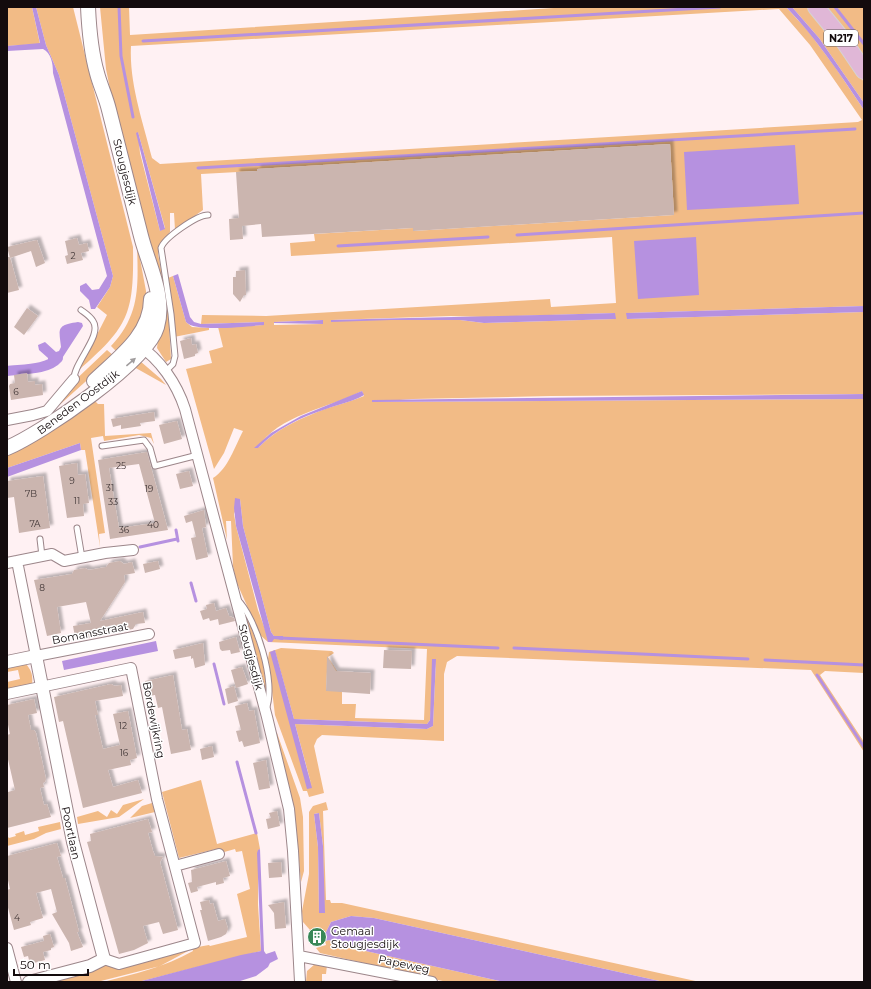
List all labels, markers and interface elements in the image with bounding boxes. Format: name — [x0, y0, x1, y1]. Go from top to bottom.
road number: N217 — [824, 30, 858, 46]
street label: Stougjesdijk — [110, 137, 140, 207]
house number: 2 — [70, 250, 76, 261]
one-way arrow — [125, 358, 136, 367]
street label: Beneden Oostdijk — [34, 366, 122, 437]
house number: 6 — [13, 386, 19, 397]
house number: 25 — [116, 460, 126, 471]
house number: 9 — [69, 475, 75, 486]
house number: 31 — [106, 482, 114, 493]
house number: 19 — [145, 483, 154, 494]
house number: 7B — [25, 488, 37, 499]
house number: 11 — [74, 495, 80, 506]
house number: 33 — [108, 496, 118, 507]
house number: 7A — [29, 518, 41, 529]
house number: 40 — [147, 519, 159, 530]
house number: 36 — [119, 524, 130, 535]
house number: 8 — [39, 582, 45, 593]
street label: Bomansstraat — [51, 619, 130, 647]
street label: Stougjesdijk — [235, 622, 267, 692]
street label: Bordewijkring — [140, 680, 168, 760]
house number: 12 — [119, 720, 127, 731]
house number: 16 — [120, 747, 129, 758]
street label: Poortlaan — [59, 805, 83, 861]
house number: 4 — [14, 912, 20, 923]
place label: Gemaal Stougjesdijk — [331, 924, 399, 951]
building icon: Gemaal Stougjesdijk — [306, 926, 328, 948]
scale bar — [14, 951, 88, 977]
street label: Papeweg — [377, 952, 431, 976]
text: 50 m — [20, 957, 51, 972]

